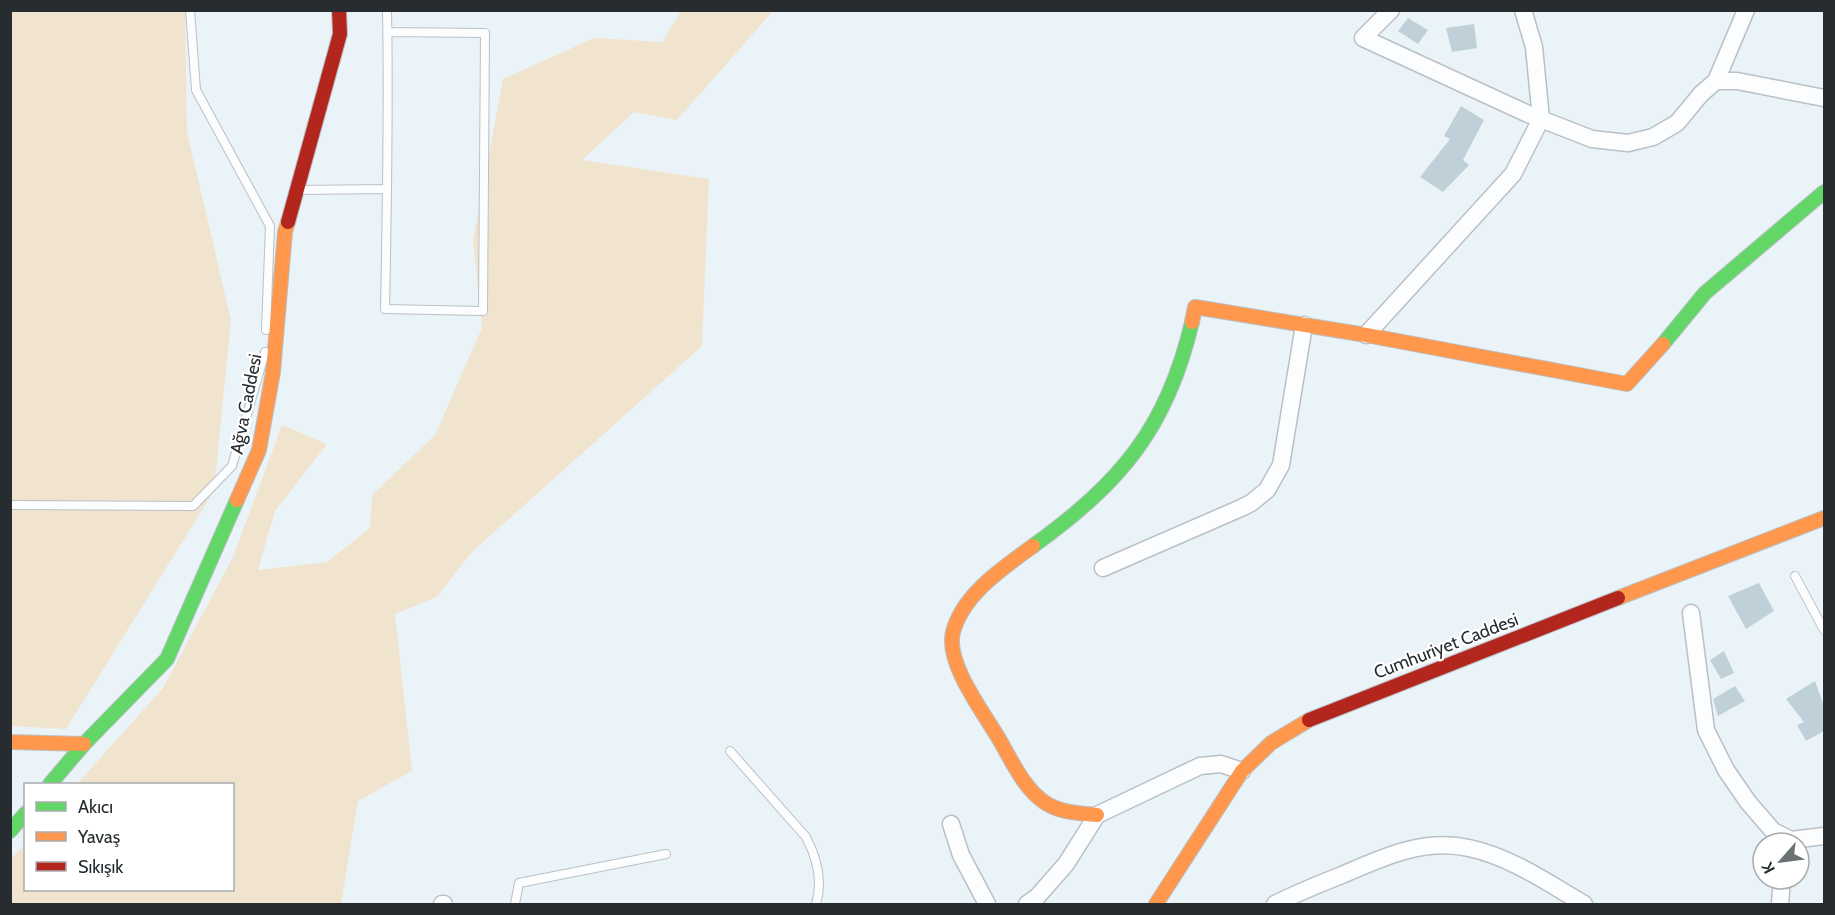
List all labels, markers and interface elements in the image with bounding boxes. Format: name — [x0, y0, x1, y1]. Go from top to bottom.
street label: Ağva Caddesi — [226, 352, 266, 456]
street label: Cumhuriyet Caddesi — [1371, 608, 1521, 684]
legend — [24, 783, 234, 891]
text: Akıcı — [78, 796, 113, 818]
text: Yavaş — [77, 826, 120, 848]
north arrow — [1751, 831, 1811, 891]
text: Sıkışık — [78, 856, 124, 878]
text: K — [1757, 859, 1779, 877]

